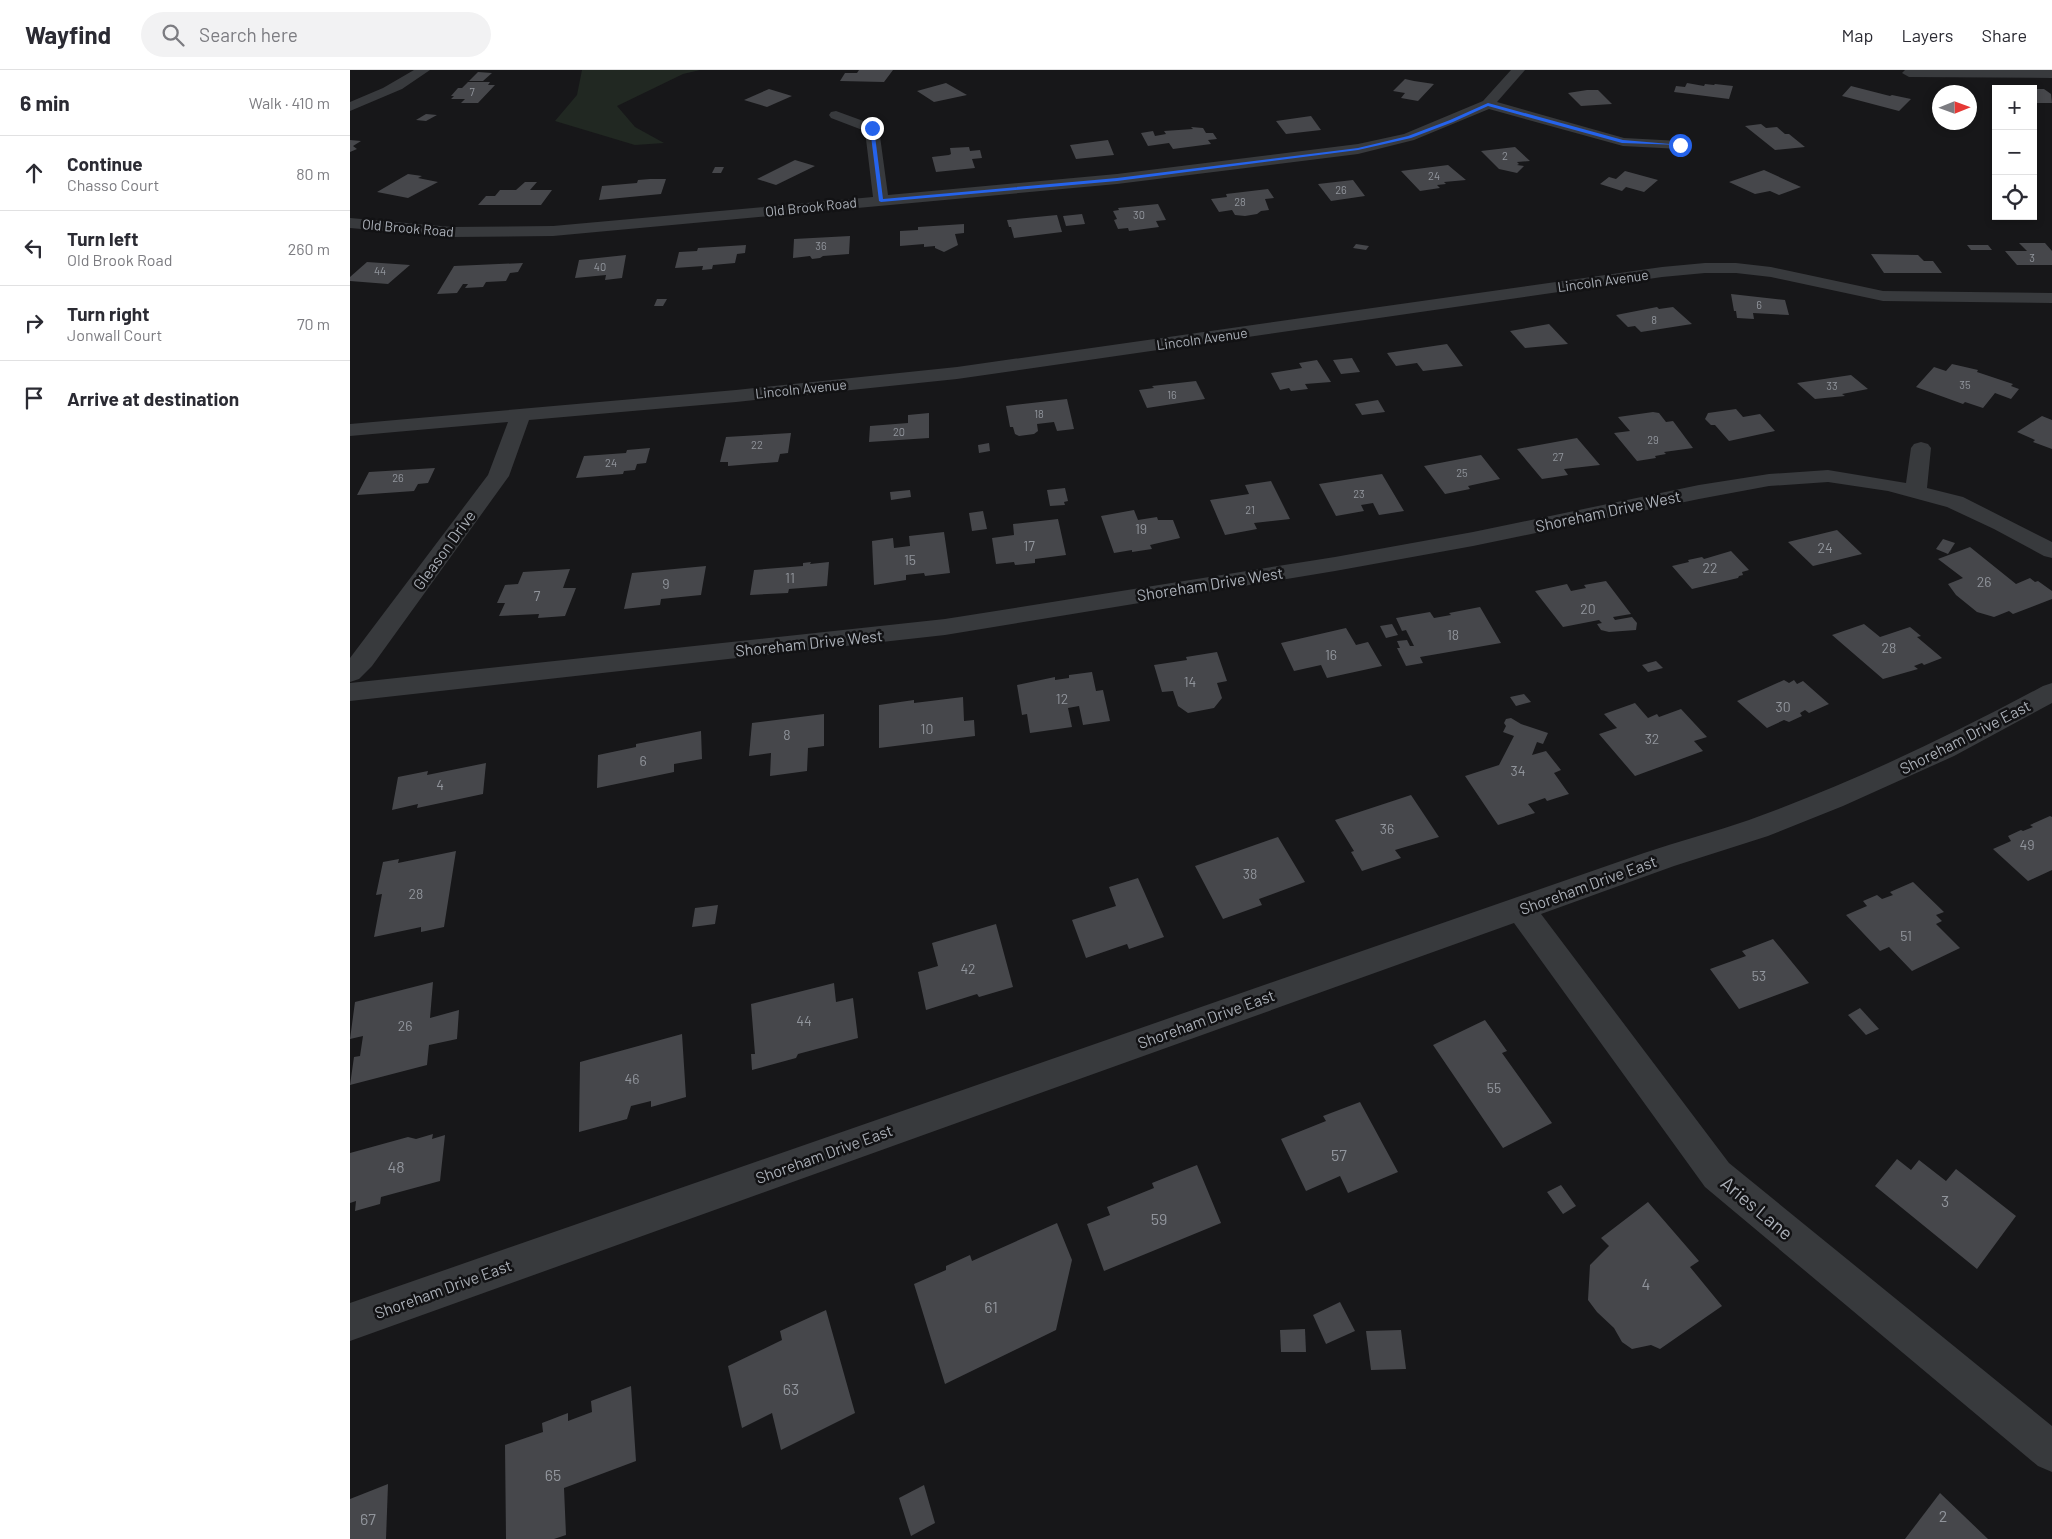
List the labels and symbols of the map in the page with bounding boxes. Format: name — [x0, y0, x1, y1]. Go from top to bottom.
house number: 7 — [469, 85, 475, 98]
north arrow — [1932, 85, 1977, 130]
route end — [861, 117, 884, 140]
route start — [1669, 134, 1692, 157]
house number: 2 — [1502, 149, 1508, 162]
house number: 24 — [1428, 169, 1440, 182]
house number: 26 — [1335, 183, 1347, 196]
street label: Old Brook Road — [764, 193, 858, 220]
house number: 28 — [1234, 195, 1246, 208]
house number: 30 — [1133, 208, 1145, 221]
street label: Old Brook Road — [361, 215, 455, 240]
house number: 36 — [815, 239, 827, 252]
house number: 3 — [2029, 251, 2035, 264]
house number: 40 — [594, 260, 606, 273]
house number: 44 — [374, 264, 386, 277]
street label: Lincoln Avenue — [1556, 266, 1650, 295]
house number: 6 — [1756, 298, 1762, 311]
house number: 8 — [1651, 313, 1657, 326]
street label: Lincoln Avenue — [1155, 324, 1249, 353]
street label: Lincoln Avenue — [754, 375, 848, 402]
house number: 35 — [1959, 378, 1971, 391]
house number: 33 — [1826, 379, 1838, 392]
house number: 16 — [1167, 388, 1177, 401]
house number: 18 — [1034, 407, 1044, 420]
house number: 20 — [893, 425, 905, 438]
house number: 29 — [1647, 433, 1659, 446]
house number: 22 — [751, 438, 763, 451]
house number: 27 — [1552, 450, 1564, 463]
house number: 24 — [605, 456, 617, 469]
house number: 25 — [1456, 466, 1468, 479]
house number: 26 — [392, 471, 404, 484]
street label: Shoreham Drive West — [1533, 486, 1682, 535]
house number: 23 — [1353, 487, 1365, 500]
house number: 21 — [1245, 503, 1255, 516]
street label: Gleason Drive — [408, 506, 479, 593]
house number: 19 — [1135, 520, 1147, 537]
house number: 17 — [1023, 537, 1035, 554]
house number: 24 — [1817, 539, 1833, 556]
house number: 15 — [904, 551, 916, 568]
house number: 22 — [1702, 559, 1718, 576]
street label: Shoreham Drive West — [1135, 563, 1285, 604]
house number: 11 — [785, 569, 795, 586]
house number: 26 — [1977, 573, 1991, 590]
house number: 9 — [662, 575, 670, 592]
house number: 7 — [534, 587, 541, 604]
house number: 20 — [1580, 600, 1596, 617]
street label: Shoreham Drive West — [734, 625, 884, 660]
house number: 18 — [1447, 626, 1459, 643]
house number: 28 — [1882, 639, 1896, 656]
house number: 16 — [1325, 646, 1337, 663]
house number: 14 — [1184, 673, 1196, 690]
house number: 12 — [1056, 690, 1068, 707]
street label: Shoreham Drive East — [1896, 695, 2033, 778]
house number: 30 — [1775, 698, 1791, 715]
house number: 10 — [921, 720, 933, 737]
house number: 8 — [783, 726, 791, 743]
house number: 32 — [1645, 730, 1659, 747]
house number: 6 — [639, 752, 647, 769]
house number: 34 — [1511, 762, 1525, 779]
house number: 4 — [436, 776, 444, 793]
house number: 36 — [1380, 820, 1394, 837]
house number: 49 — [2019, 836, 2035, 853]
street label: Shoreham Drive East — [1517, 851, 1659, 918]
house number: 38 — [1243, 865, 1257, 882]
house number: 28 — [409, 885, 423, 902]
house number: 51 — [1900, 927, 1912, 944]
house number: 42 — [960, 960, 976, 977]
house number: 53 — [1752, 967, 1766, 984]
street label: Shoreham Drive East — [1135, 985, 1277, 1052]
house number: 44 — [796, 1012, 812, 1029]
house number: 26 — [398, 1017, 412, 1034]
house number: 46 — [625, 1070, 639, 1087]
house number: 55 — [1487, 1079, 1501, 1096]
street label: Shoreham Drive East — [753, 1120, 895, 1187]
house number: 57 — [1331, 1145, 1347, 1164]
house number: 48 — [387, 1157, 405, 1176]
street label: Aries Lane — [1717, 1171, 1798, 1244]
house number: 3 — [1941, 1191, 1949, 1210]
house number: 59 — [1151, 1209, 1167, 1228]
street label: Shoreham Drive East — [372, 1255, 514, 1322]
house number: 4 — [1642, 1274, 1650, 1293]
house number: 61 — [984, 1297, 998, 1316]
house number: 63 — [783, 1379, 799, 1398]
house number: 65 — [545, 1465, 561, 1484]
house number: 2 — [1939, 1506, 1947, 1525]
house number: 67 — [360, 1509, 376, 1528]

